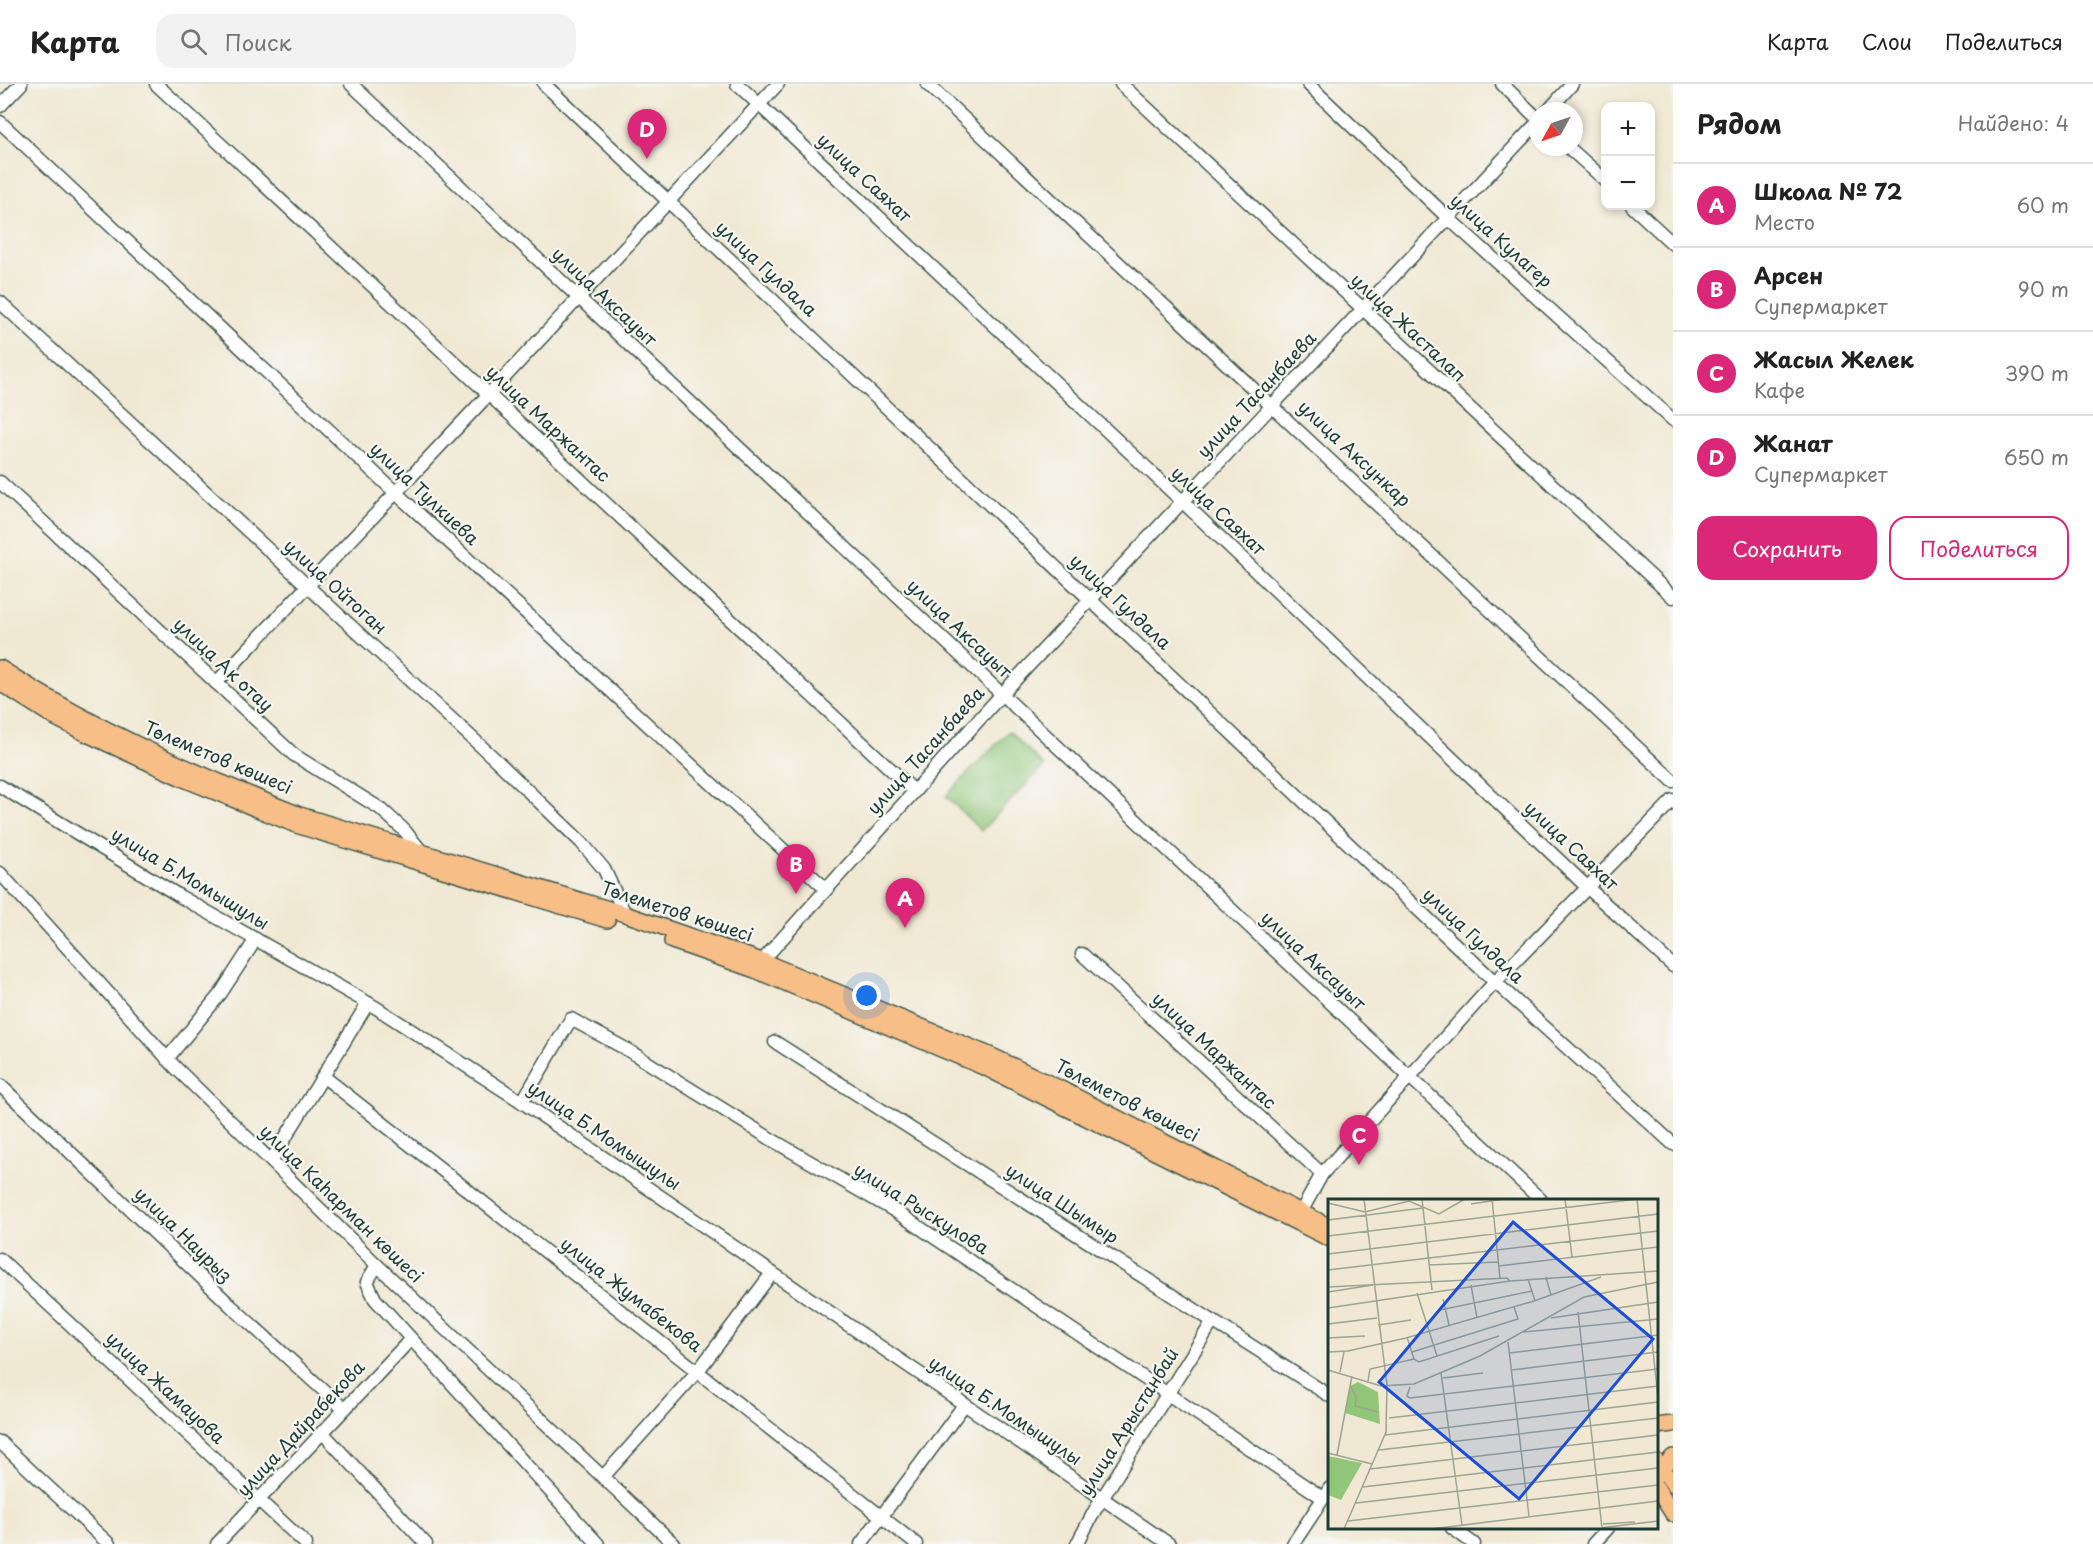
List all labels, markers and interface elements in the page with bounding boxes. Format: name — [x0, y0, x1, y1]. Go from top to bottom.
search box — [156, 14, 576, 68]
text: Карта — [30, 20, 120, 63]
icon: search — [177, 25, 210, 58]
text: Поиск — [225, 25, 292, 58]
text: Карта — [1767, 25, 1829, 57]
text: Слои — [1862, 25, 1912, 57]
text: Поделиться — [1945, 25, 2063, 57]
north arrow — [1529, 102, 1583, 156]
map controls — [1601, 102, 1655, 210]
button: + — [1601, 102, 1655, 156]
text: Рядом — [1697, 104, 1782, 143]
text: Найдено: 4 — [1958, 108, 2069, 138]
pin: D — [628, 110, 666, 159]
street label: улица Саяхат — [812, 126, 919, 228]
button: − — [1601, 156, 1655, 210]
text: Школа № 72 — [1754, 174, 1902, 207]
street label: улица Кулагер — [1445, 186, 1559, 293]
text: A — [1709, 190, 1724, 220]
text: 60 m — [2017, 190, 2069, 220]
text: Место — [1754, 207, 1815, 237]
street label: улица Гулдала — [710, 214, 824, 323]
street label: улица Аксауыт — [546, 240, 664, 352]
text: Арсен — [1754, 258, 1823, 291]
street label: улица Жасталап — [1345, 266, 1473, 388]
text: B — [1710, 274, 1723, 304]
text: 90 m — [2018, 274, 2069, 304]
text: Супермаркет — [1754, 291, 1887, 321]
street label: улица Тасанбаева — [1190, 324, 1322, 463]
text: Жасыл Желек — [1754, 342, 1914, 375]
street label: улица Маржантас — [481, 358, 617, 488]
text: C — [1709, 358, 1724, 388]
text: 390 m — [2005, 358, 2069, 388]
text: Кафе — [1754, 375, 1805, 405]
street label: улица Аксункар — [1292, 393, 1418, 513]
text: Жанат — [1754, 426, 1832, 459]
street label: улица Тулкиева — [364, 435, 486, 551]
text: D — [1709, 442, 1724, 472]
text: 650 m — [2004, 442, 2069, 472]
street label: улица Саяхат — [1166, 459, 1273, 561]
text: Супермаркет — [1754, 459, 1887, 489]
button: Сохранить — [1697, 516, 1877, 580]
button: Поделиться — [1889, 516, 2069, 580]
street label: улица Ойтоган — [278, 532, 394, 640]
street label: улица Гулдала — [1064, 547, 1178, 656]
street label: улица Аксауыт — [901, 572, 1019, 684]
street label: улица Ак отау — [168, 610, 280, 717]
street label: улица Тасанбаева — [860, 679, 990, 820]
street label: Төлеметов көшесі — [140, 713, 297, 800]
street label: улица Саяхат — [1519, 794, 1626, 896]
street label: улица Б.Момышулы — [107, 820, 275, 936]
pin: B — [776, 844, 816, 894]
street label: Төлеметов көшесі — [598, 873, 757, 948]
pin: A — [886, 878, 924, 928]
street label: улица Гулдала — [1417, 881, 1531, 990]
street label: улица Аксауыт — [1255, 904, 1373, 1016]
your location — [852, 981, 881, 1010]
street label: улица Маржантас — [1147, 985, 1283, 1115]
street label: Төлеметов көшесі — [1051, 1052, 1204, 1148]
street label: улица Б.Момышулы — [523, 1073, 687, 1196]
pin: C — [1340, 1116, 1378, 1165]
street label: улица Каһарман көшесі — [254, 1117, 430, 1289]
street label: улица Рыскулова — [849, 1155, 995, 1261]
street label: улица Шымыр — [1001, 1156, 1125, 1250]
street label: улица Наурыз — [129, 1180, 239, 1288]
inset map — [1328, 1199, 1658, 1529]
street label: улица Жумабекова — [555, 1230, 709, 1358]
street label: улица Жамауова — [100, 1324, 232, 1450]
street label: улица Арыстанбай — [1071, 1342, 1184, 1500]
street label: улица Б.Момышулы — [924, 1348, 1088, 1471]
street label: улица Дайрабекова — [230, 1353, 371, 1502]

